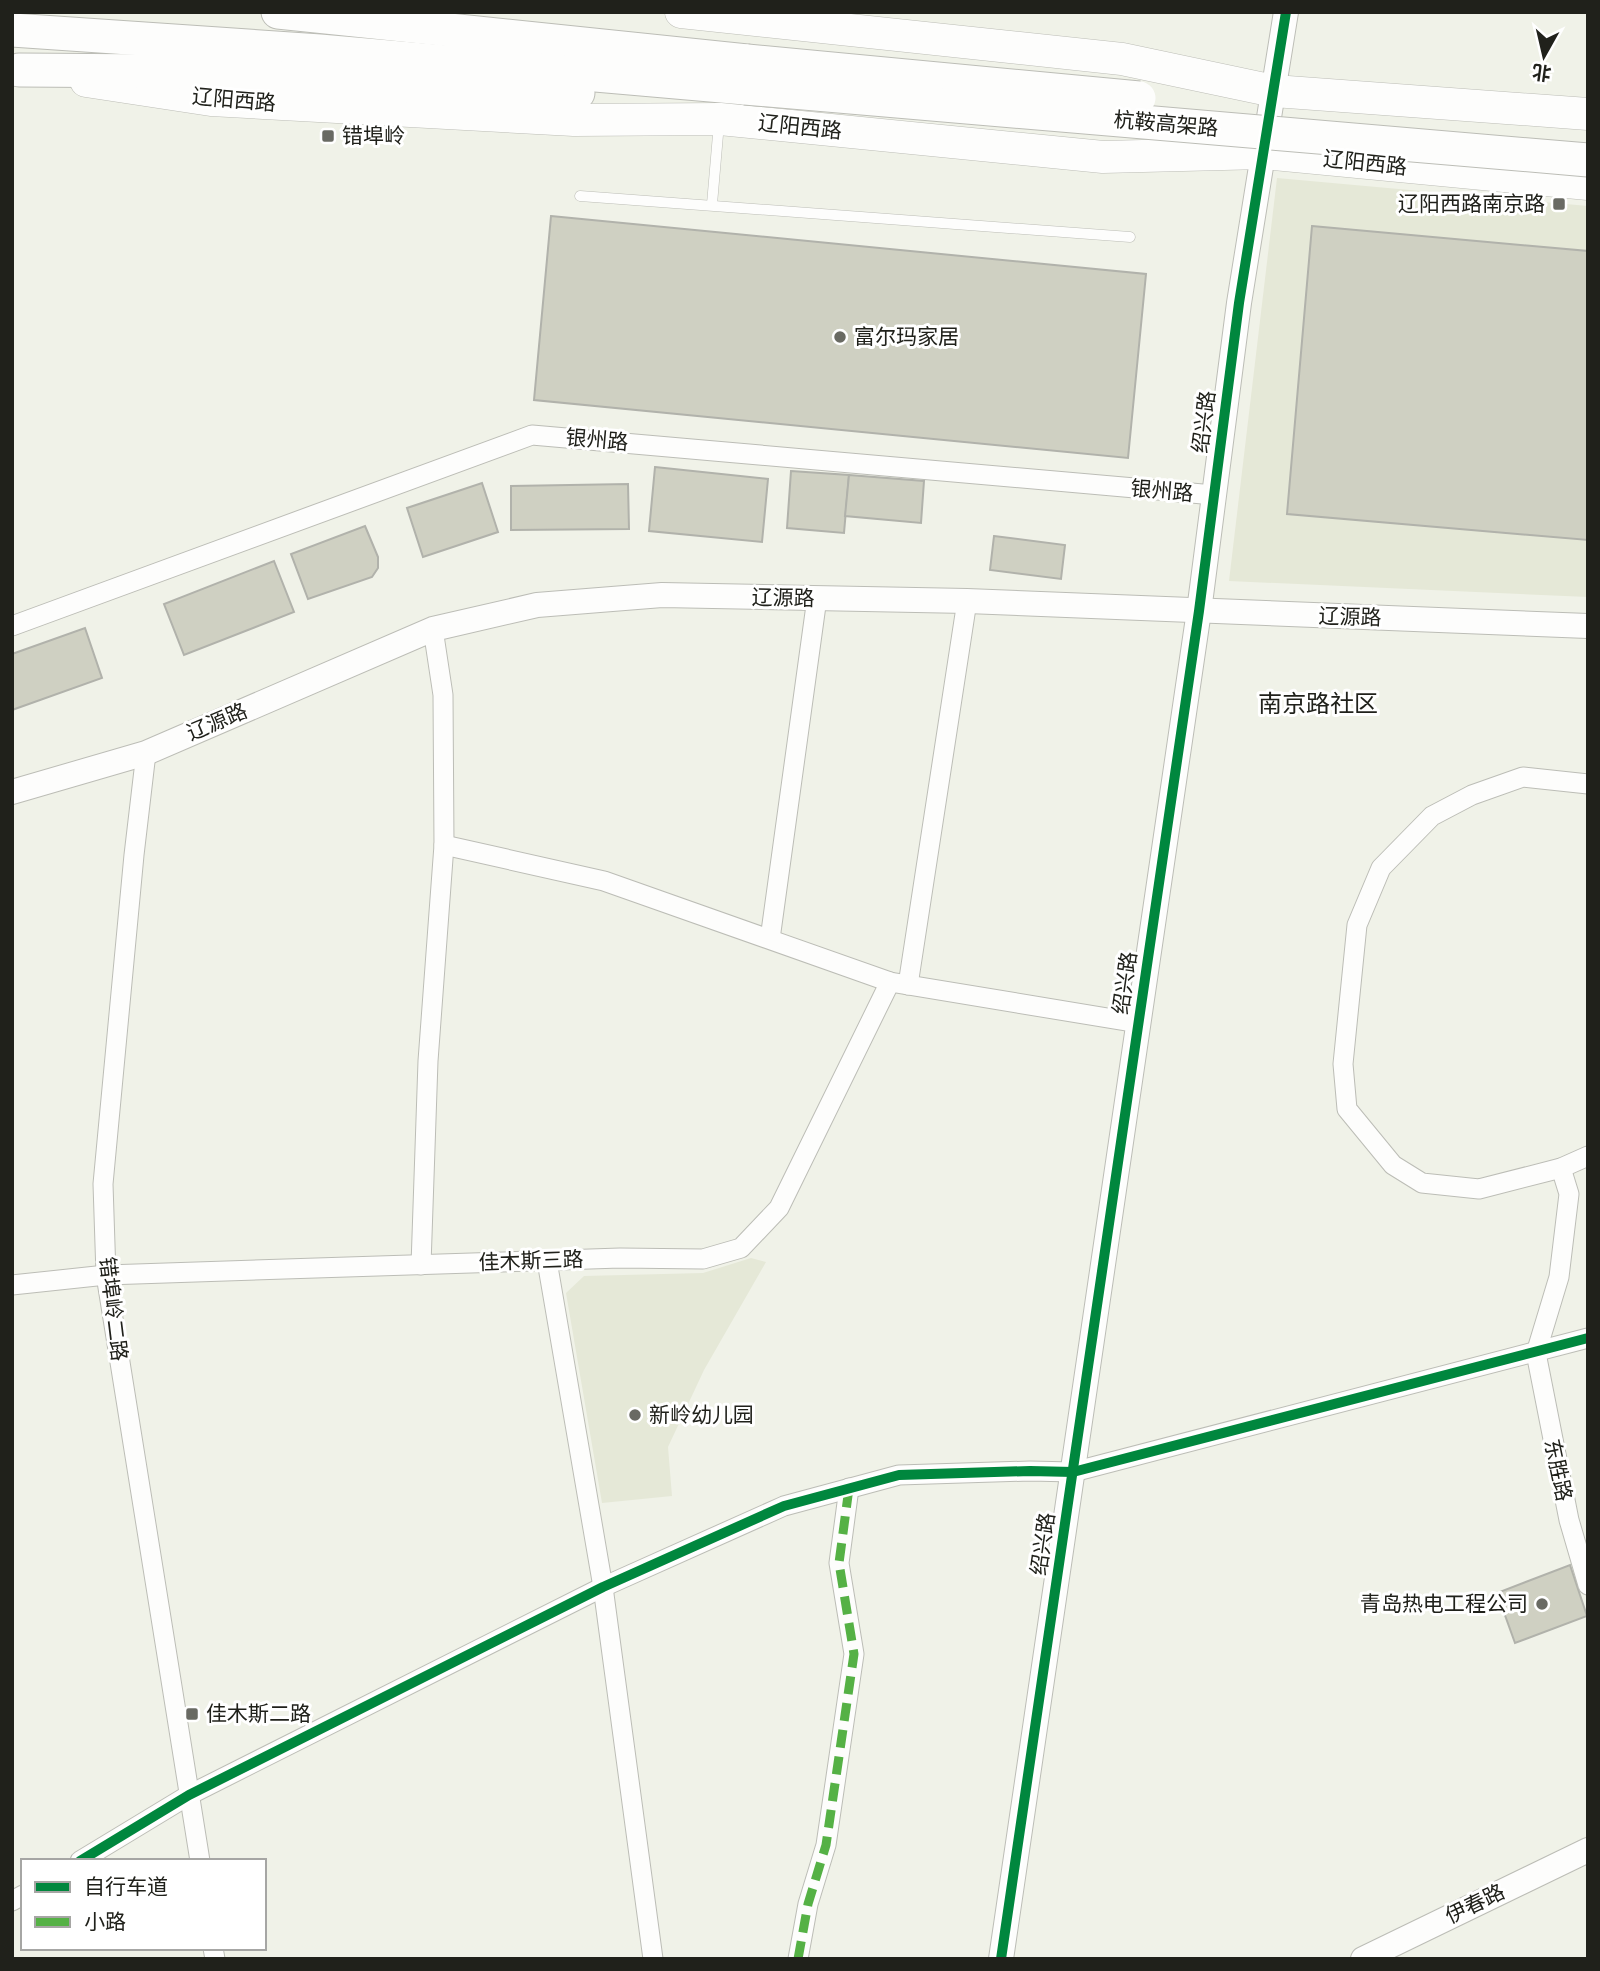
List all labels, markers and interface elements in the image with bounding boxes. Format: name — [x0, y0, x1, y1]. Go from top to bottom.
north arrow — [1509, 21, 1579, 91]
text: 北 — [1531, 61, 1553, 85]
street label: 辽阳西路 — [191, 84, 277, 116]
street label: 杭鞍高架路 — [1113, 107, 1219, 141]
street label: 辽阳西路 — [757, 111, 843, 143]
place label: 错埠岭 — [342, 124, 405, 148]
marker: 错埠岭 — [320, 128, 336, 144]
street label: 辽阳西路 — [1322, 147, 1408, 179]
place label: 辽阳西路南京路 — [1398, 192, 1545, 216]
marker: 辽阳西路南京路 — [1551, 196, 1567, 212]
place label: 富尔玛家居 — [854, 325, 959, 349]
marker: 富尔玛家居 — [832, 329, 848, 345]
street label: 绍兴路 — [1188, 389, 1220, 455]
street label: 银州路 — [565, 425, 629, 455]
street label: 银州路 — [1130, 476, 1194, 506]
street label: 辽源路 — [751, 585, 815, 611]
street label: 辽源路 — [1318, 604, 1382, 630]
district label: 南京路社区 — [1258, 690, 1378, 718]
street label: 辽源路 — [183, 699, 251, 745]
street label: 绍兴路 — [1109, 950, 1141, 1016]
street label: 佳木斯三路 — [478, 1247, 584, 1275]
street label: 错埠岭二路 — [95, 1255, 131, 1363]
place label: 新岭幼儿园 — [649, 1403, 754, 1427]
marker: 新岭幼儿园 — [627, 1407, 643, 1423]
street label: 东胜路 — [1540, 1437, 1576, 1503]
street label: 绍兴路 — [1027, 1511, 1059, 1577]
place label: 青岛热电工程公司 — [1360, 1592, 1528, 1616]
marker: 青岛热电工程公司 — [1534, 1596, 1550, 1612]
place label: 佳木斯二路 — [206, 1702, 311, 1726]
marker: 佳木斯二路 — [184, 1706, 200, 1722]
legend — [21, 1859, 266, 1950]
text: 自行车道 — [84, 1875, 168, 1899]
street label: 伊春路 — [1441, 1879, 1509, 1929]
text: 小路 — [84, 1910, 126, 1934]

